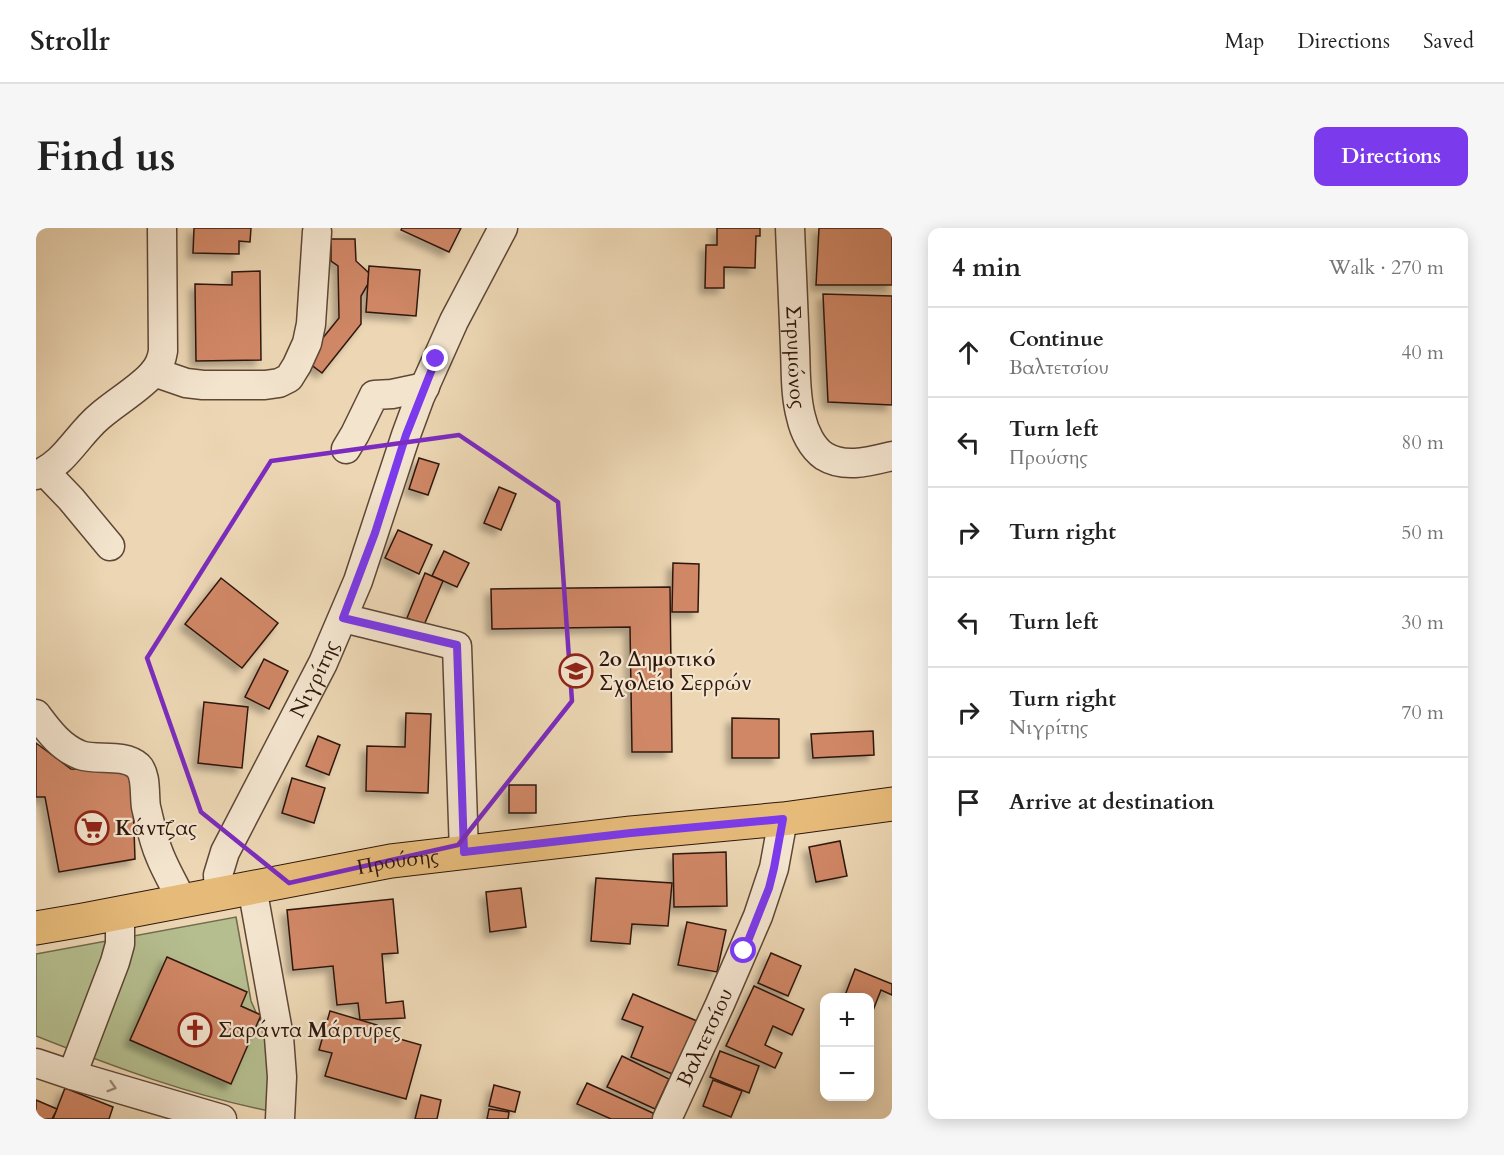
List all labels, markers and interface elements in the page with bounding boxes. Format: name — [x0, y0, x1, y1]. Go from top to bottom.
text: Strollr — [30, 22, 110, 60]
text: Map — [1224, 27, 1264, 56]
text: Directions — [1297, 27, 1390, 56]
text: Saved — [1423, 27, 1474, 56]
button: Directions — [1314, 127, 1468, 186]
text: Find us — [36, 128, 176, 185]
text: 4 min — [952, 250, 1021, 285]
text: Walk · 270 m — [1329, 254, 1444, 281]
street label: Στρυμώνος — [778, 305, 813, 411]
text: Continue — [1009, 324, 1104, 354]
icon: ahead — [952, 336, 985, 369]
text: 40 m — [1401, 339, 1444, 366]
route end — [422, 345, 448, 371]
text: Βαλτετσίου — [1009, 354, 1109, 381]
text: Turn left — [1009, 414, 1098, 444]
icon: left — [952, 426, 985, 459]
text: 80 m — [1401, 429, 1444, 456]
text: Προύσης — [1009, 444, 1088, 471]
icon: right — [952, 516, 985, 549]
text: Turn right — [1009, 517, 1116, 547]
text: 50 m — [1401, 519, 1444, 546]
icon: left — [952, 606, 985, 639]
text: Turn left — [1009, 607, 1098, 637]
text: 30 m — [1401, 609, 1444, 636]
street label: Νιγρίτης — [283, 636, 346, 723]
place label: 2ο Δημοτικό Σχολείο Σερρών — [599, 645, 752, 698]
school or university icon: 2ο Δημοτικό Σχολείο Σερρών — [558, 653, 594, 689]
text: Turn right — [1009, 684, 1116, 714]
icon: right — [952, 696, 985, 729]
text: 70 m — [1401, 699, 1444, 726]
text: Νιγρίτης — [1009, 714, 1088, 741]
icon: arrive — [952, 786, 985, 819]
text: Arrive at destination — [1009, 787, 1214, 817]
supermarket icon: Κάντζας — [74, 810, 110, 846]
place label: Κάντζας — [115, 814, 197, 843]
street label: Προύσης — [354, 842, 441, 882]
route start — [730, 937, 756, 963]
street label: Βαλτετσίου — [670, 984, 740, 1091]
map controls — [820, 993, 874, 1101]
button: + — [820, 993, 874, 1047]
church icon: Σαράντα Μάρτυρες — [177, 1012, 213, 1048]
place label: Σαράντα Μάρτυρες — [218, 1016, 401, 1045]
button: − — [820, 1047, 874, 1101]
one-way arrow — [106, 1080, 117, 1092]

